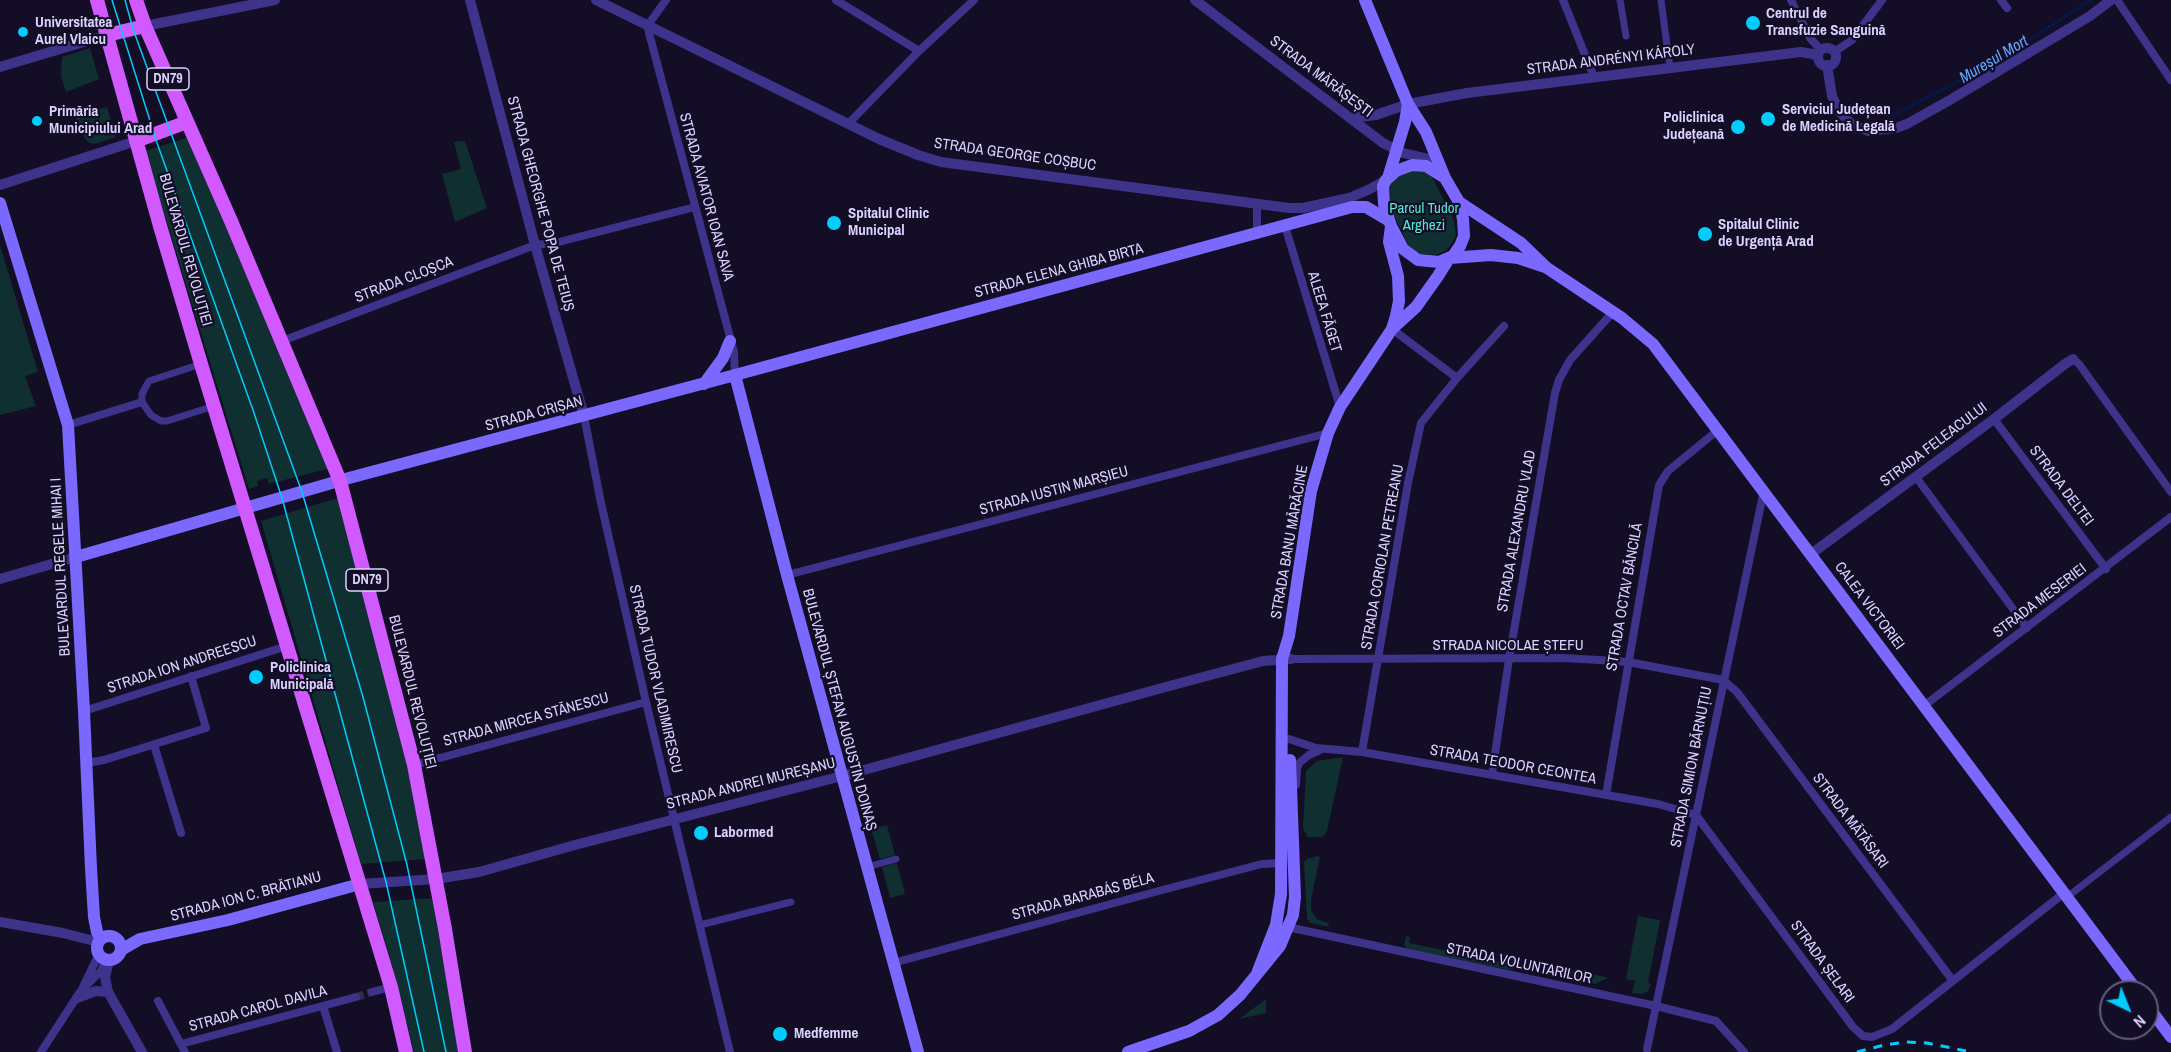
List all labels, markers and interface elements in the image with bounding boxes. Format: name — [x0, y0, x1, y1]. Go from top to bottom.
place label: Centrul de Transfuzie Sanguină — [1766, 5, 1886, 40]
place label: Universitatea Aurel Vlaicu — [35, 14, 112, 49]
marker: Centrul de Transfuzie Sanguină — [1744, 14, 1762, 32]
marker: Universitatea Aurel Vlaicu — [16, 25, 30, 39]
street label: STRADA MĂRĂȘEȘTI — [1266, 32, 1376, 122]
water label: Mureșul Mort — [1956, 32, 2032, 88]
street label: STRADA ANDRÉNYI KÁROLY — [1526, 41, 1696, 79]
road number: DN79 — [147, 68, 189, 90]
street label: STRADA GHEORGHE POPA DE TEIUȘ — [503, 94, 577, 314]
place label: Serviciul Județean de Medicină Legală — [1782, 101, 1895, 136]
place label: Primăria Municipiului Arad — [49, 103, 152, 138]
place label: Policlinica Județeană — [1663, 109, 1724, 144]
marker: Serviciul Județean de Medicină Legală — [1759, 110, 1777, 128]
street label: STRADA AVIATOR IOAN SAVA — [675, 111, 737, 283]
marker: Primăria Municipiului Arad — [30, 114, 44, 128]
marker: Policlinica Județeană — [1729, 118, 1747, 136]
street label: STRADA GEORGE COȘBUC — [933, 135, 1097, 175]
street label: BULEVARDUL REVOLUȚIEI — [155, 172, 215, 328]
park label: Parcul Tudor Arghezi — [1389, 200, 1459, 235]
place label: Spitalul Clinic Municipal — [848, 205, 929, 240]
marker: Spitalul Clinic Municipal — [825, 214, 843, 232]
place label: Spitalul Clinic de Urgență Arad — [1718, 216, 1814, 251]
marker: Spitalul Clinic de Urgență Arad — [1696, 225, 1714, 243]
street label: STRADA ELENA GHIBA BIRTA — [973, 240, 1145, 302]
street label: STRADA CLOȘCA — [352, 253, 456, 307]
street label: ALEEA FĂGET — [1303, 269, 1345, 355]
street label: STRADA CRIȘAN — [483, 392, 585, 436]
street label: STRADA FELEACULUI — [1877, 399, 1991, 491]
street label: STRADA DELTEI — [2025, 442, 2097, 530]
street label: STRADA ALEXANDRU VLAD — [1494, 449, 1540, 613]
street label: STRADA IUSTIN MARȘIEU — [978, 462, 1130, 520]
street label: STRADA CORIOLAN PETREANU — [1358, 463, 1408, 651]
street label: STRADA BANU MĂRĂCINE — [1268, 464, 1312, 620]
street label: BULEVARDUL REGELE MIHAI I — [47, 477, 75, 657]
street label: STRADA OCTAV BĂNCILĂ — [1603, 522, 1647, 672]
street label: CALEA VICTORIEI — [1830, 559, 1908, 653]
street label: STRADA MESERIEI — [1990, 560, 2090, 642]
road number: DN79 — [346, 569, 388, 591]
street label: STRADA TUDOR VLADIMIRESCU — [625, 583, 685, 775]
street label: BULEVARDUL ȘTEFAN AUGUSTIN DOINAȘ — [798, 587, 880, 833]
street label: BULEVARDUL REVOLUȚIEI — [384, 613, 440, 771]
street label: STRADA ION ANDREESCU — [105, 632, 259, 698]
street label: STRADA NICOLAE ȘTEFU — [1432, 637, 1584, 655]
place label: Policlinica Municipală — [270, 659, 334, 694]
marker: Policlinica Municipală — [247, 668, 265, 686]
street label: STRADA SIMION BĂRNUȚIU — [1668, 685, 1716, 849]
street label: STRADA MIRCEA STĂNESCU — [441, 689, 611, 751]
street label: STRADA TEODOR CEONTEA — [1428, 741, 1598, 789]
street label: STRADA ANDREI MUREȘANU — [665, 754, 837, 814]
street label: STRADA MĂTĂSARI — [1808, 770, 1892, 872]
marker: Labormed — [692, 824, 710, 842]
place label: Labormed — [714, 824, 773, 842]
street label: STRADA ION C. BRĂTIANU — [169, 868, 323, 926]
street label: STRADA BARABÁS BÉLA — [1010, 869, 1156, 925]
street label: STRADA ȘELARI — [1786, 917, 1858, 1007]
street label: STRADA VOLUNTARILOR — [1445, 940, 1593, 988]
north arrow — [2099, 980, 2159, 1040]
street label: STRADA CAROL DAVILA — [187, 982, 329, 1036]
text: N — [2129, 1010, 2151, 1033]
marker: Medfemme — [771, 1025, 789, 1043]
place label: Medfemme — [794, 1025, 858, 1043]

